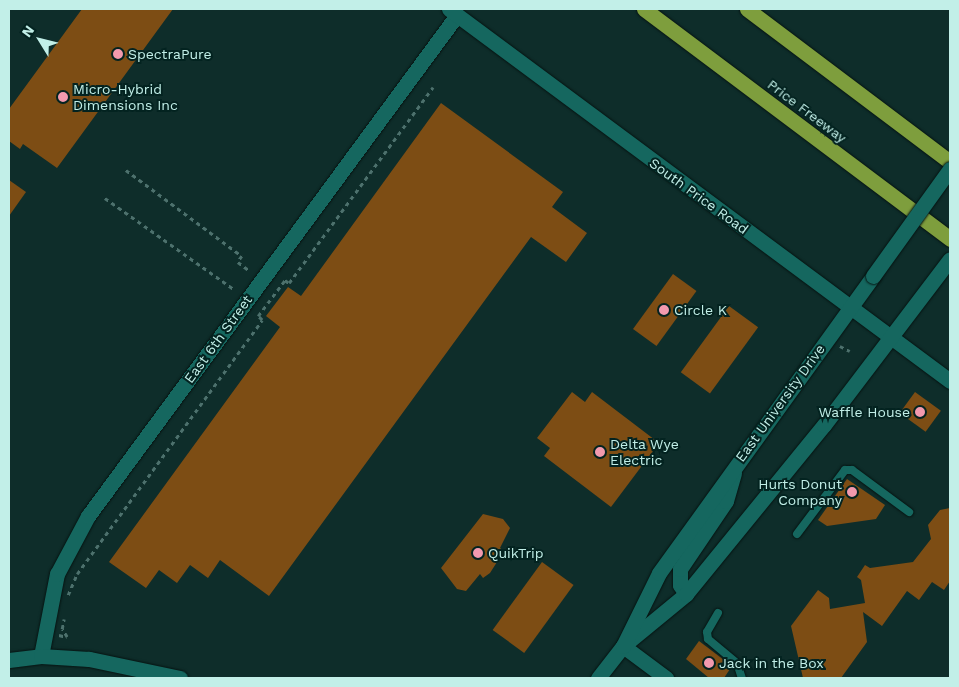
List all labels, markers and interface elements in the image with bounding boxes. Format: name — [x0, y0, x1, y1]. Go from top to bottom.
north arrow — [15, 15, 65, 65]
text: N — [18, 22, 37, 40]
place label: SpectraPure — [128, 46, 212, 62]
marker: SpectraPure — [112, 48, 124, 60]
street label: Price Freeway — [764, 76, 850, 146]
place label: Micro-Hybrid Dimensions Inc — [73, 81, 178, 114]
marker: Micro-Hybrid Dimensions Inc — [57, 91, 69, 103]
street label: South Price Road — [646, 154, 752, 238]
street label: East 6th Street — [180, 292, 256, 386]
place label: Circle K — [674, 302, 727, 318]
marker: Circle K — [658, 304, 670, 316]
street label: East University Drive — [732, 341, 828, 465]
place label: Waffle House — [818, 404, 910, 420]
marker: Waffle House — [914, 406, 926, 418]
place label: Delta Wye Electric — [610, 436, 679, 468]
marker: Delta Wye Electric — [594, 446, 606, 458]
place label: Hurts Donut Company — [758, 476, 842, 508]
marker: Hurts Donut Company — [846, 486, 858, 498]
place label: QuikTrip — [488, 545, 544, 561]
marker: QuikTrip — [472, 547, 484, 559]
place label: Jack in the Box — [719, 655, 824, 671]
marker: Jack in the Box — [703, 657, 715, 669]

